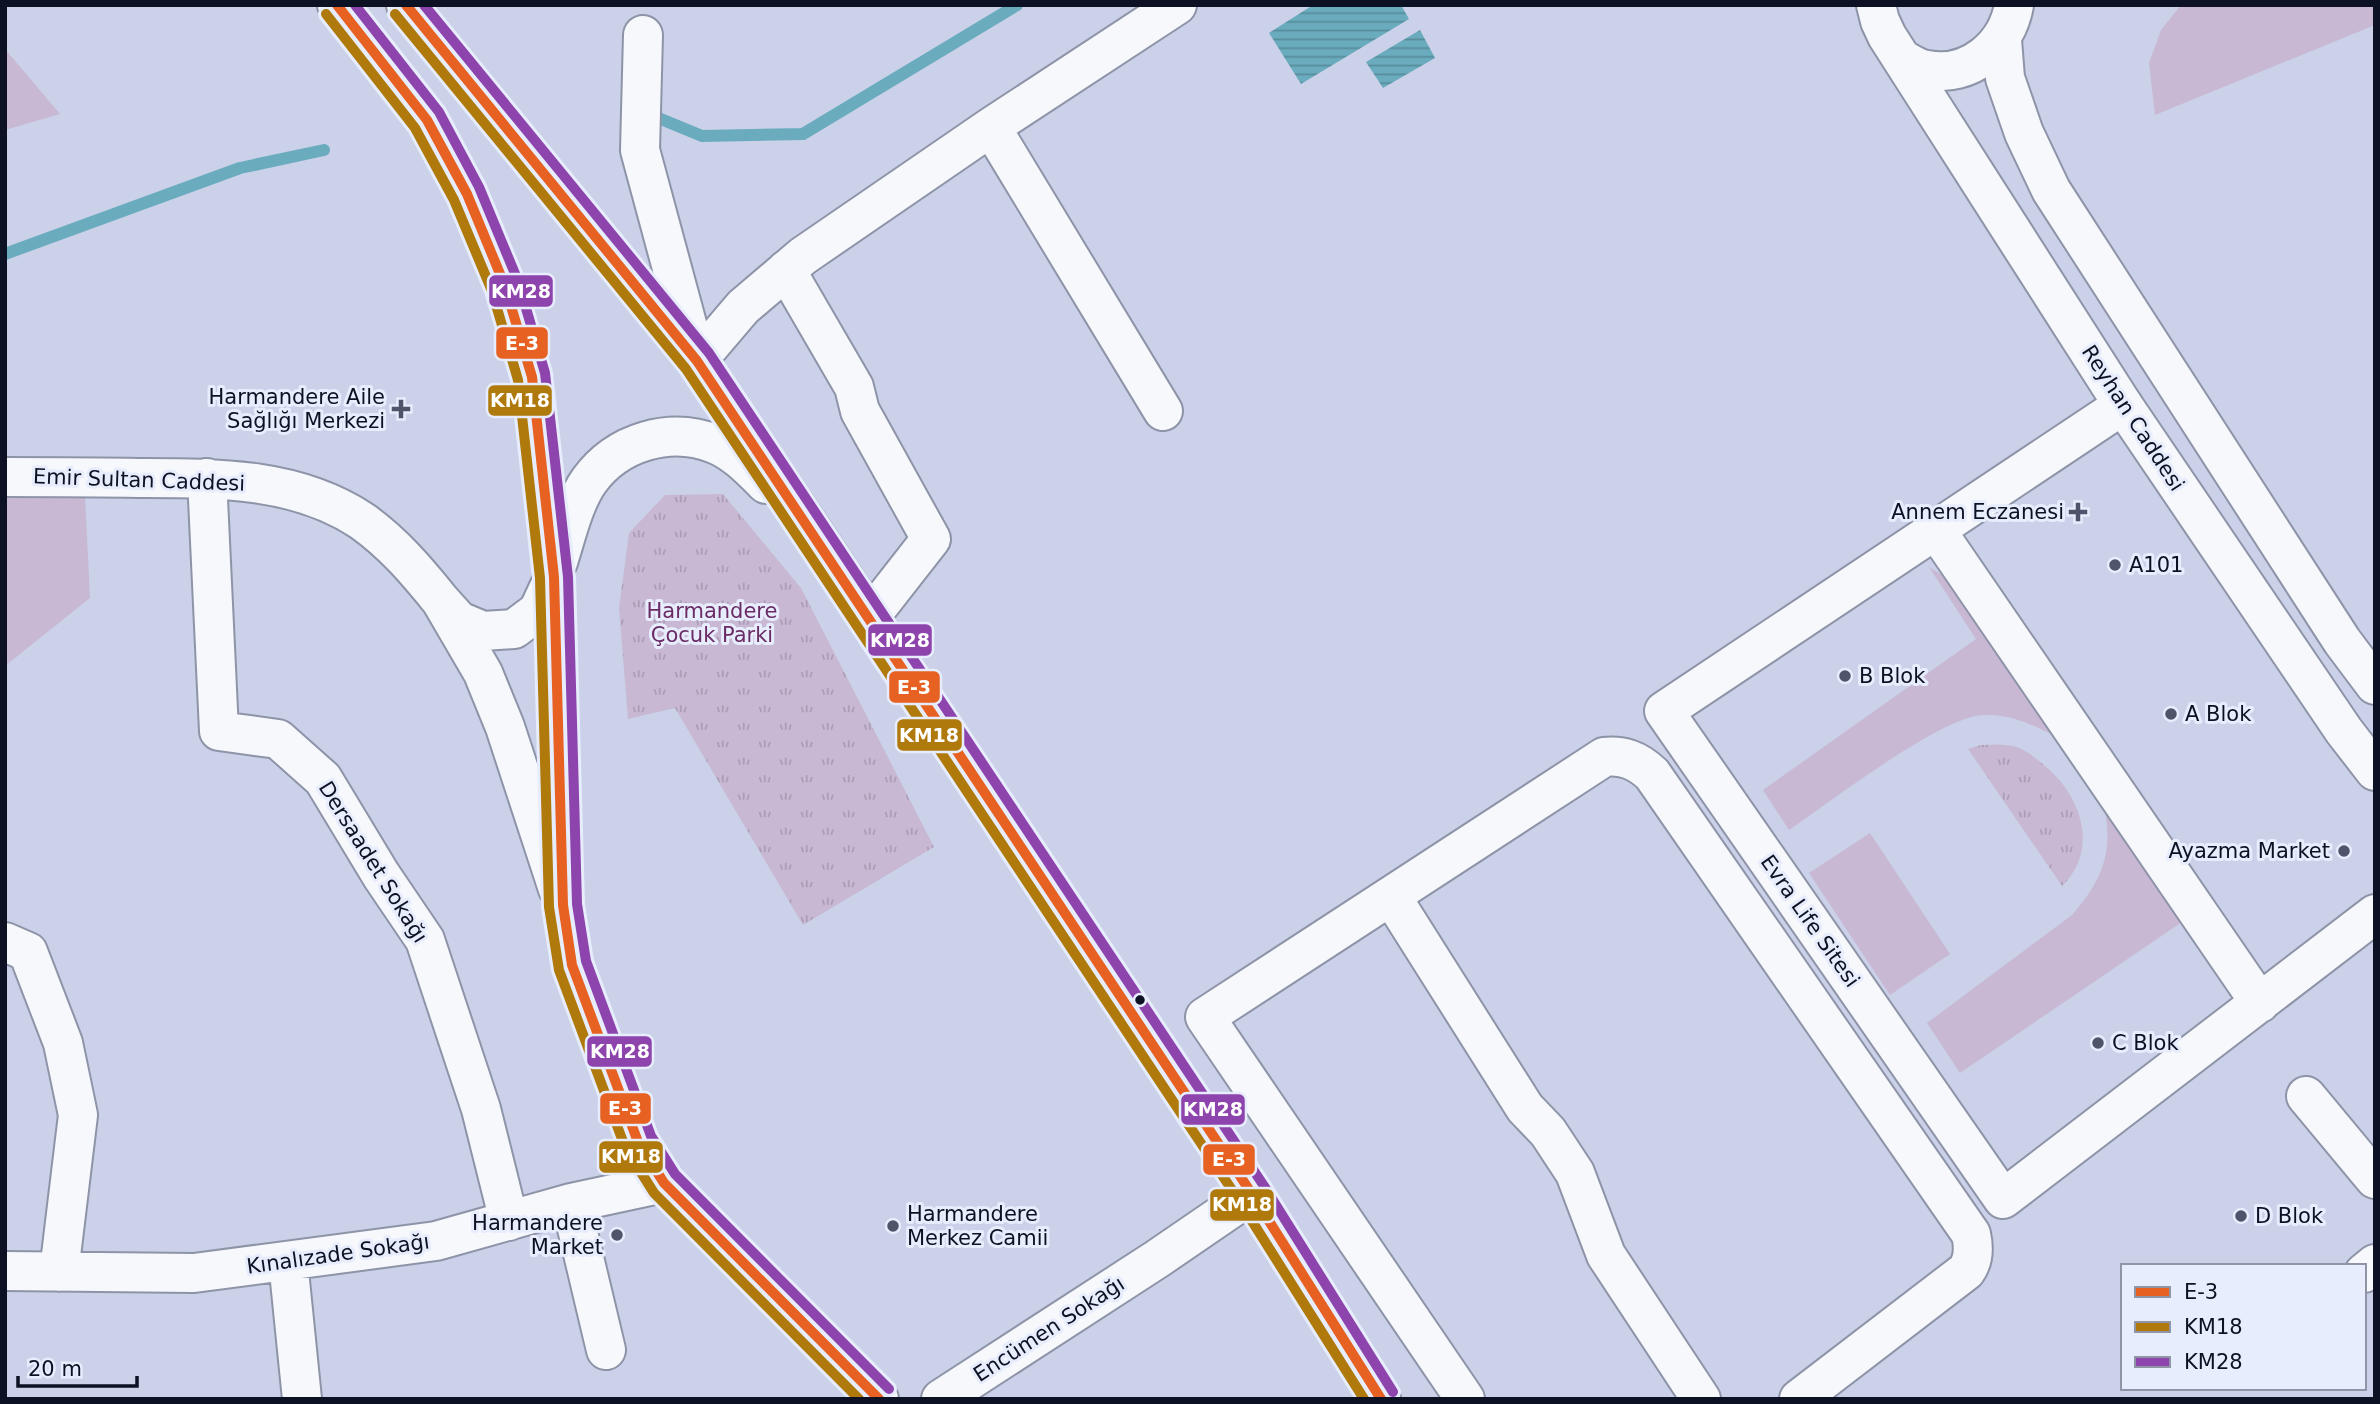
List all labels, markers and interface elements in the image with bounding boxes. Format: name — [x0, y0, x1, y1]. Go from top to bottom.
line badge: KM28 — [488, 274, 554, 308]
text: KM28 — [491, 280, 551, 302]
line badge: E-3 — [495, 326, 549, 360]
text: E-3 — [505, 332, 539, 354]
street label: Reyhan Caddesi — [2077, 341, 2189, 495]
line badge: KM18 — [487, 384, 553, 417]
place label: Harmandere Aile Sağlığı Merkezi — [208, 385, 385, 433]
text: KM18 — [490, 389, 550, 411]
marker: Harmandere Aile Sağlığı Merkezi — [391, 399, 411, 419]
street label: Emir Sultan Caddesi — [32, 464, 246, 496]
place label: Annem Eczanesi — [1891, 500, 2064, 524]
marker: Annem Eczanesi — [2070, 504, 2086, 520]
place label: A101 — [2129, 553, 2183, 577]
marker: A101 — [2107, 557, 2123, 573]
park label: Harmandere Çocuk Parki — [647, 599, 777, 647]
line badge: KM28 — [867, 623, 933, 657]
text: KM28 — [870, 629, 930, 651]
place label: B Blok — [1859, 664, 1926, 688]
marker: B Blok — [1837, 668, 1853, 684]
line badge: E-3 — [888, 670, 941, 704]
text: E-3 — [897, 676, 931, 698]
place label: A Blok — [2185, 702, 2252, 726]
marker: A Blok — [2163, 706, 2179, 722]
line badge: KM18 — [896, 718, 963, 752]
text: KM18 — [899, 724, 959, 746]
street label: Dersaadet Sokağı — [314, 777, 432, 947]
place label: Ayazma Market — [2169, 839, 2330, 863]
marker: Ayazma Market — [2336, 843, 2352, 859]
street label: Evra Life Sitesi — [1756, 850, 1864, 992]
unlabelled marker — [1133, 993, 1147, 1007]
place label: C Blok — [2112, 1031, 2179, 1055]
line badge: KM28 — [586, 1035, 653, 1068]
marker: C Blok — [2090, 1035, 2106, 1051]
text: KM28 — [590, 1040, 650, 1062]
line badge: E-3 — [599, 1092, 652, 1125]
line badge: KM28 — [1180, 1093, 1246, 1126]
text: E-3 — [608, 1097, 642, 1119]
text: KM28 — [1183, 1098, 1243, 1120]
line badge: KM18 — [598, 1140, 664, 1174]
line badge: E-3 — [1202, 1143, 1256, 1176]
text: KM18 — [601, 1145, 661, 1167]
text: E-3 — [1212, 1148, 1246, 1170]
line badge: KM18 — [1209, 1188, 1275, 1222]
text: KM18 — [1212, 1193, 1272, 1215]
place label: Harmandere Merkez Camii — [907, 1202, 1048, 1250]
place label: D Blok — [2255, 1204, 2324, 1228]
marker: D Blok — [2233, 1208, 2249, 1224]
place label: Harmandere Market — [472, 1211, 603, 1259]
marker: Harmandere Merkez Camii — [885, 1218, 901, 1234]
marker: Harmandere Market — [609, 1227, 625, 1243]
street label: Kınalızade Sokağı — [245, 1229, 431, 1279]
legend — [2121, 1264, 2366, 1390]
street label: Encümen Sokağı — [969, 1271, 1129, 1387]
text: E-3 — [2184, 1280, 2218, 1304]
text: KM18 — [2184, 1315, 2243, 1339]
scale bar — [18, 1344, 136, 1388]
text: KM28 — [2184, 1350, 2243, 1374]
text: 20 m — [28, 1357, 82, 1381]

